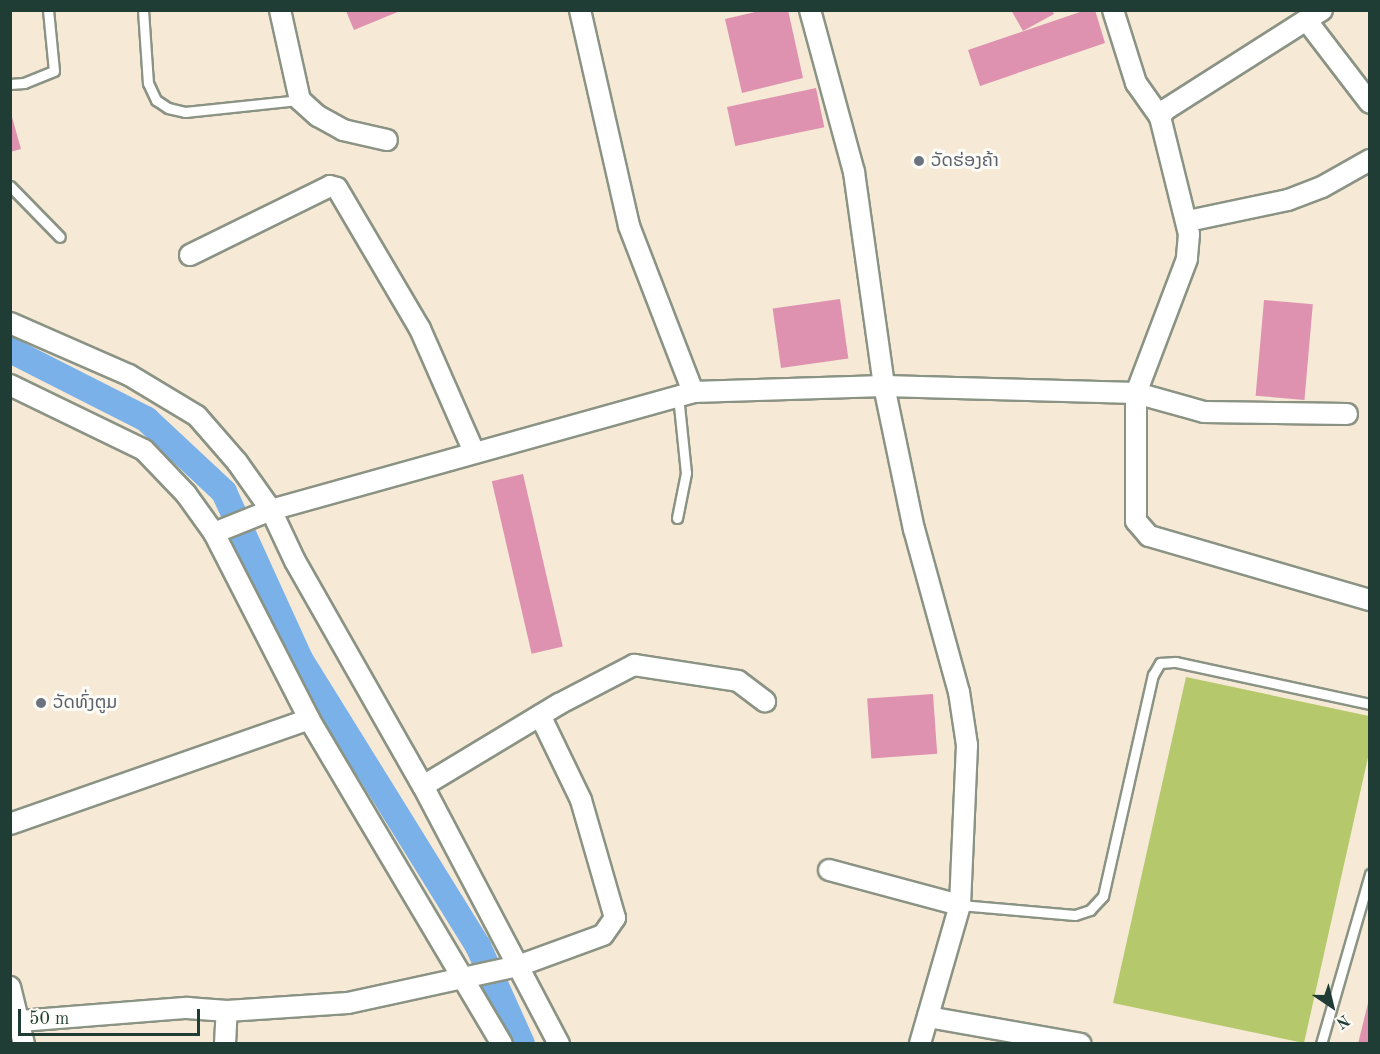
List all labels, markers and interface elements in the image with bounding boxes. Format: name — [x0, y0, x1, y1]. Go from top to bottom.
place label: ວັດຮ່ອງຄ້າ — [931, 150, 999, 172]
marker: ວັດຮ່ອງຄ້າ — [912, 154, 926, 168]
place label: ວັດທົ່ງຕູມ — [53, 692, 117, 714]
marker: ວັດທົ່ງຕູມ — [34, 696, 48, 710]
north arrow — [1302, 976, 1362, 1036]
scale bar — [21, 997, 202, 1035]
text: 50 m — [29, 1010, 69, 1028]
text: N — [1333, 1011, 1352, 1031]

